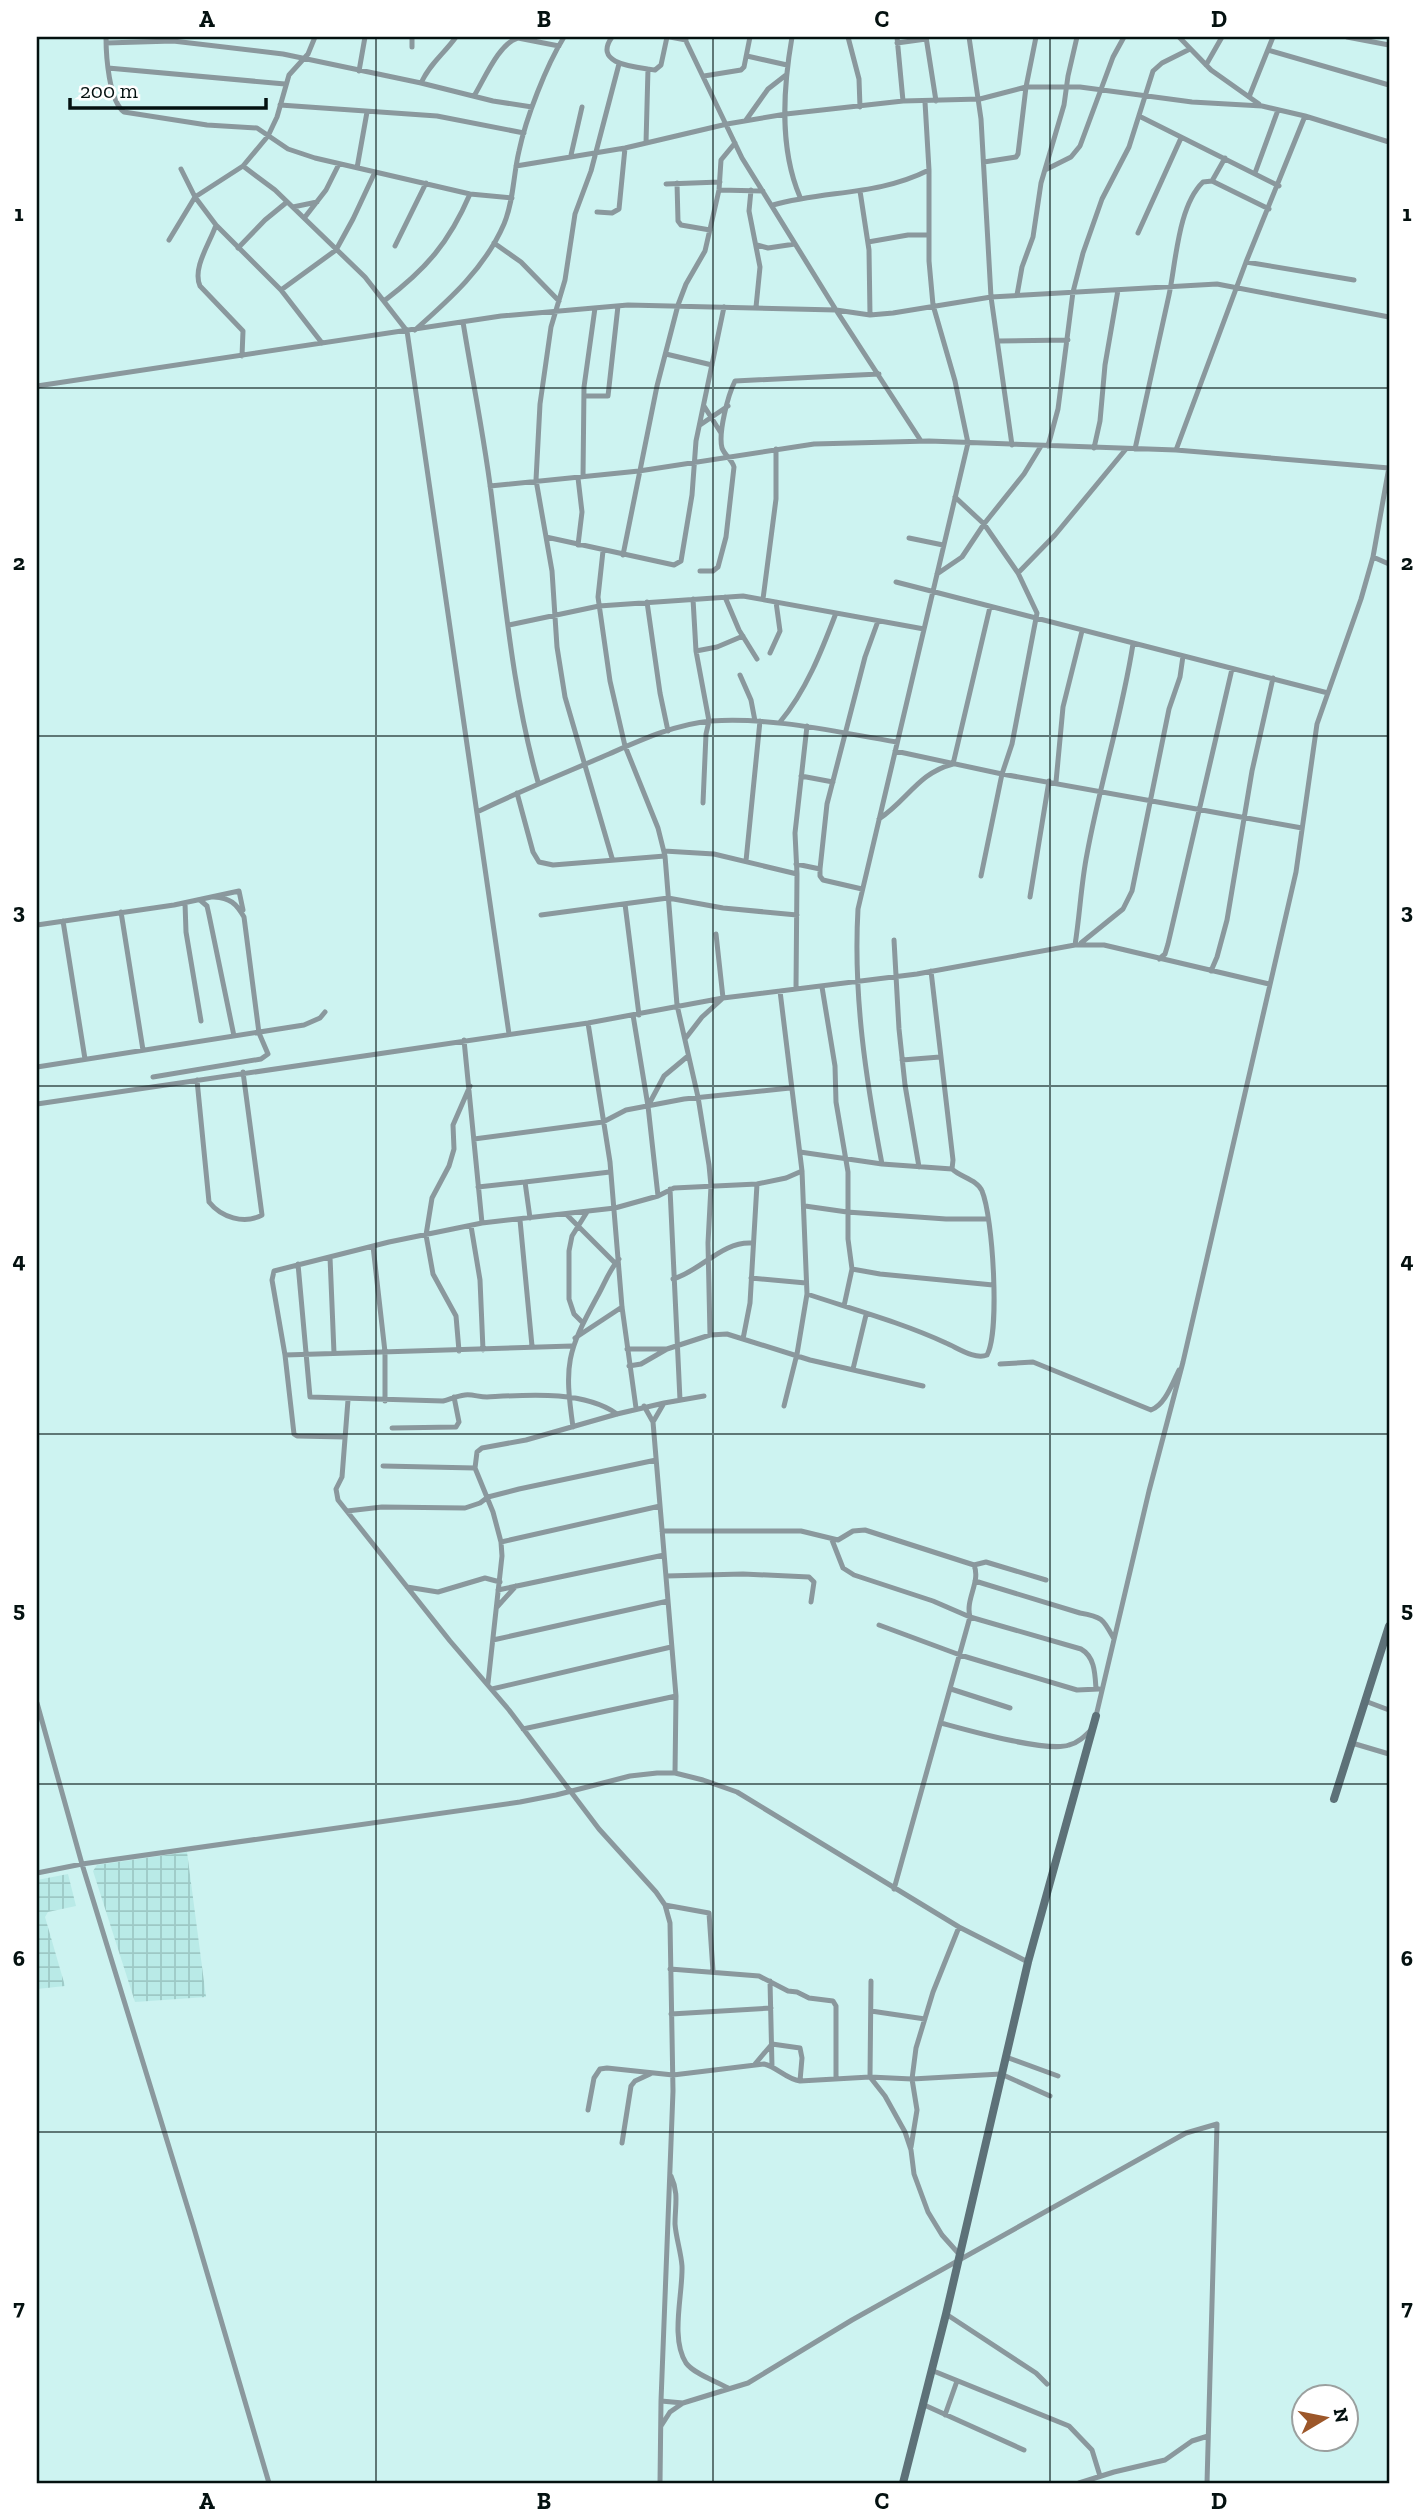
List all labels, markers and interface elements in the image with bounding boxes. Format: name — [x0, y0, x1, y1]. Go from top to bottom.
text: A — [199, 5, 215, 33]
text: B — [537, 5, 551, 33]
text: C — [875, 5, 889, 33]
text: D — [1211, 5, 1227, 33]
scale bar — [70, 66, 266, 110]
text: 200 m — [80, 78, 138, 103]
text: 1 — [14, 199, 24, 227]
text: 1 — [1402, 199, 1412, 227]
text: 2 — [13, 548, 25, 576]
text: 2 — [1401, 548, 1413, 576]
text: 3 — [13, 897, 25, 925]
text: 3 — [1401, 897, 1413, 925]
text: 4 — [12, 1246, 26, 1274]
text: 4 — [1400, 1246, 1414, 1274]
text: 5 — [13, 1595, 25, 1623]
text: 5 — [1401, 1595, 1413, 1623]
text: 6 — [13, 1944, 25, 1972]
text: 6 — [1401, 1944, 1413, 1972]
text: 7 — [13, 2293, 25, 2321]
text: 7 — [1401, 2293, 1413, 2321]
north arrow — [1290, 2384, 1360, 2454]
text: N — [1329, 2406, 1354, 2424]
text: A — [199, 2487, 215, 2515]
text: B — [537, 2487, 551, 2515]
text: C — [875, 2487, 889, 2515]
text: D — [1211, 2487, 1227, 2515]

